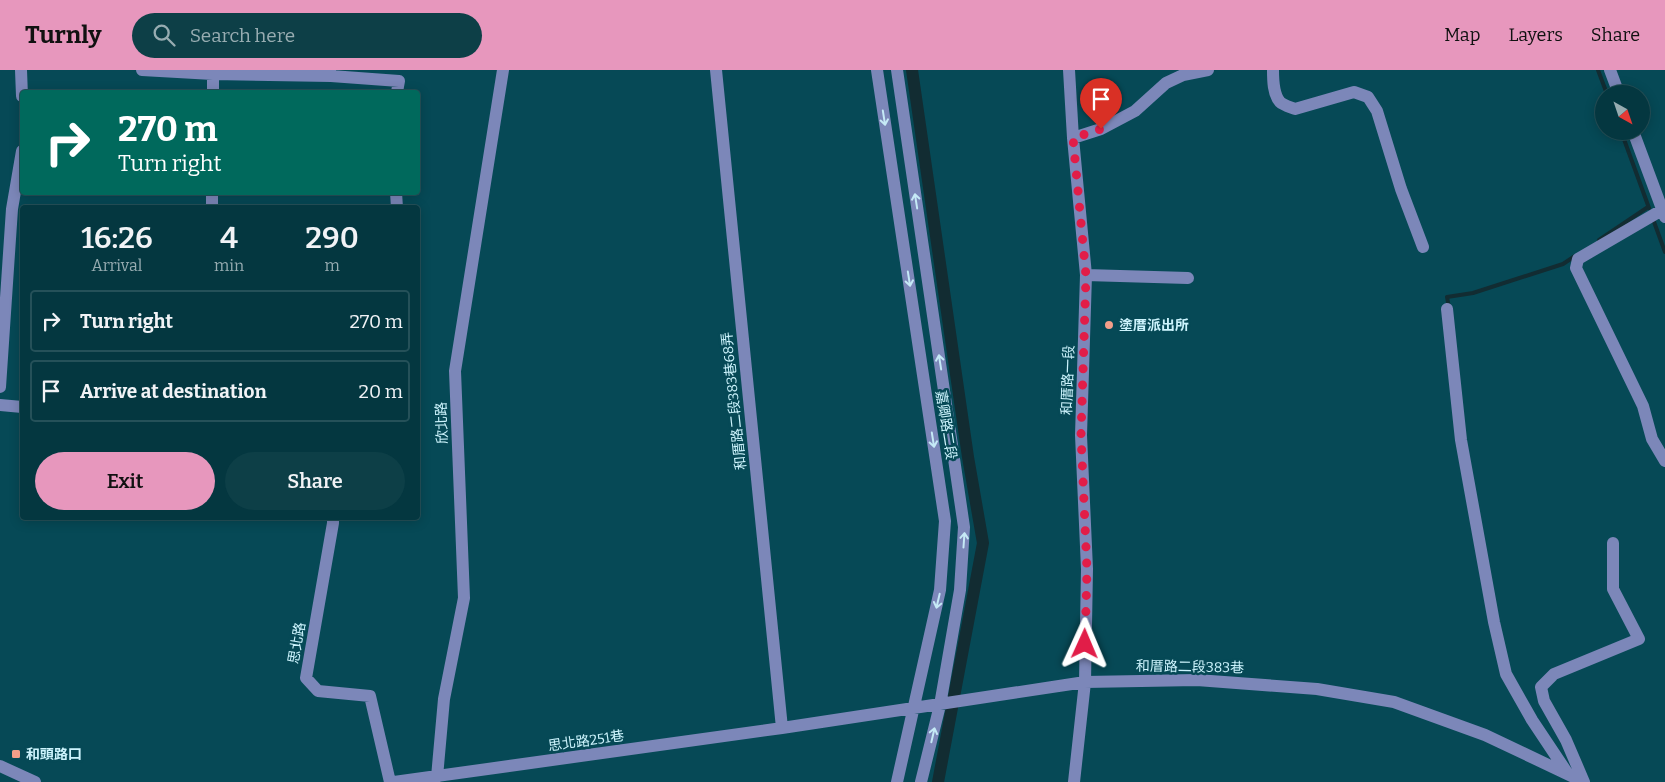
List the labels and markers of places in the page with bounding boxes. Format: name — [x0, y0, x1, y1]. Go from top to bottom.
pin — [1080, 78, 1122, 129]
place label: 塗厝派出所 — [1119, 317, 1189, 334]
marker: 塗厝派出所 — [1103, 319, 1115, 331]
place label: 和頭路口 — [26, 746, 82, 763]
marker: 和頭路口 — [10, 748, 22, 760]

